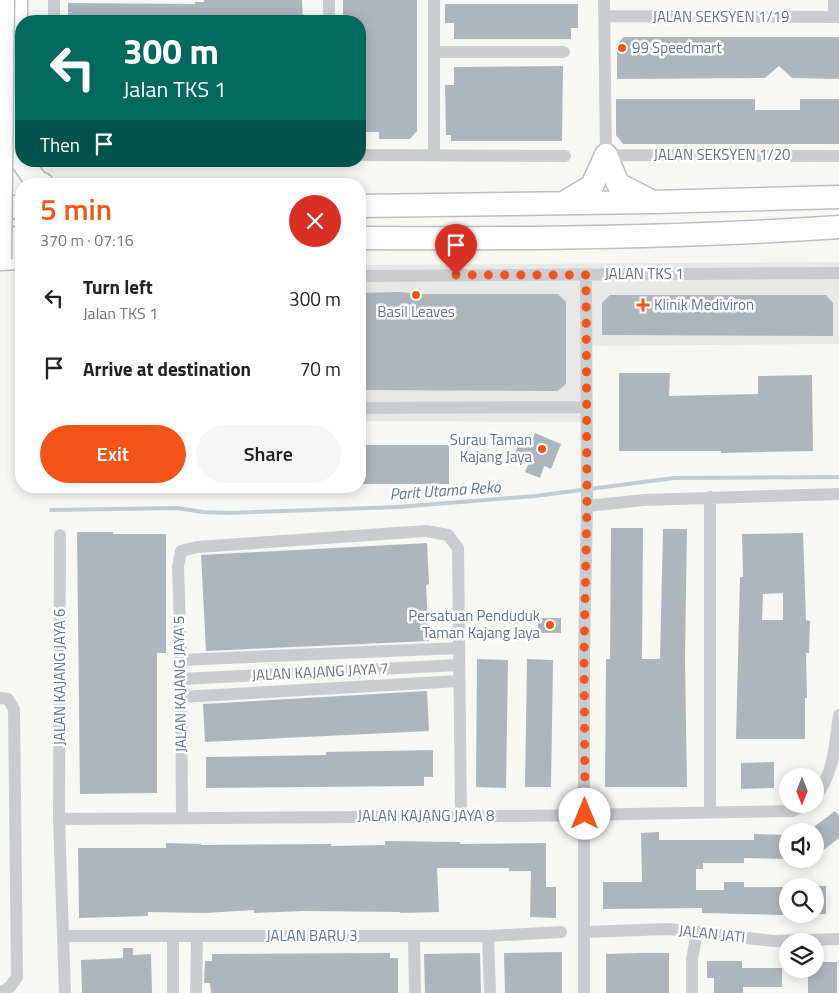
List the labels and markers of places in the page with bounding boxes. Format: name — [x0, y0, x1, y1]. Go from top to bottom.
place label: 99 Speedmart — [632, 36, 722, 59]
marker: 99 Speedmart — [616, 42, 628, 54]
pin — [435, 224, 477, 275]
marker: Basil Leaves — [410, 289, 422, 301]
place label: Klinik Mediviron — [654, 293, 754, 316]
marker: Klinik Mediviron — [636, 298, 650, 312]
place label: Basil Leaves — [377, 300, 455, 323]
place label: Surau Taman Kajang Jaya — [450, 428, 532, 468]
marker: Surau Taman Kajang Jaya — [536, 443, 548, 455]
place label: Persatuan Penduduk Taman Kajang Jaya — [408, 604, 540, 644]
marker: Persatuan Penduduk Taman Kajang Jaya — [544, 619, 556, 631]

